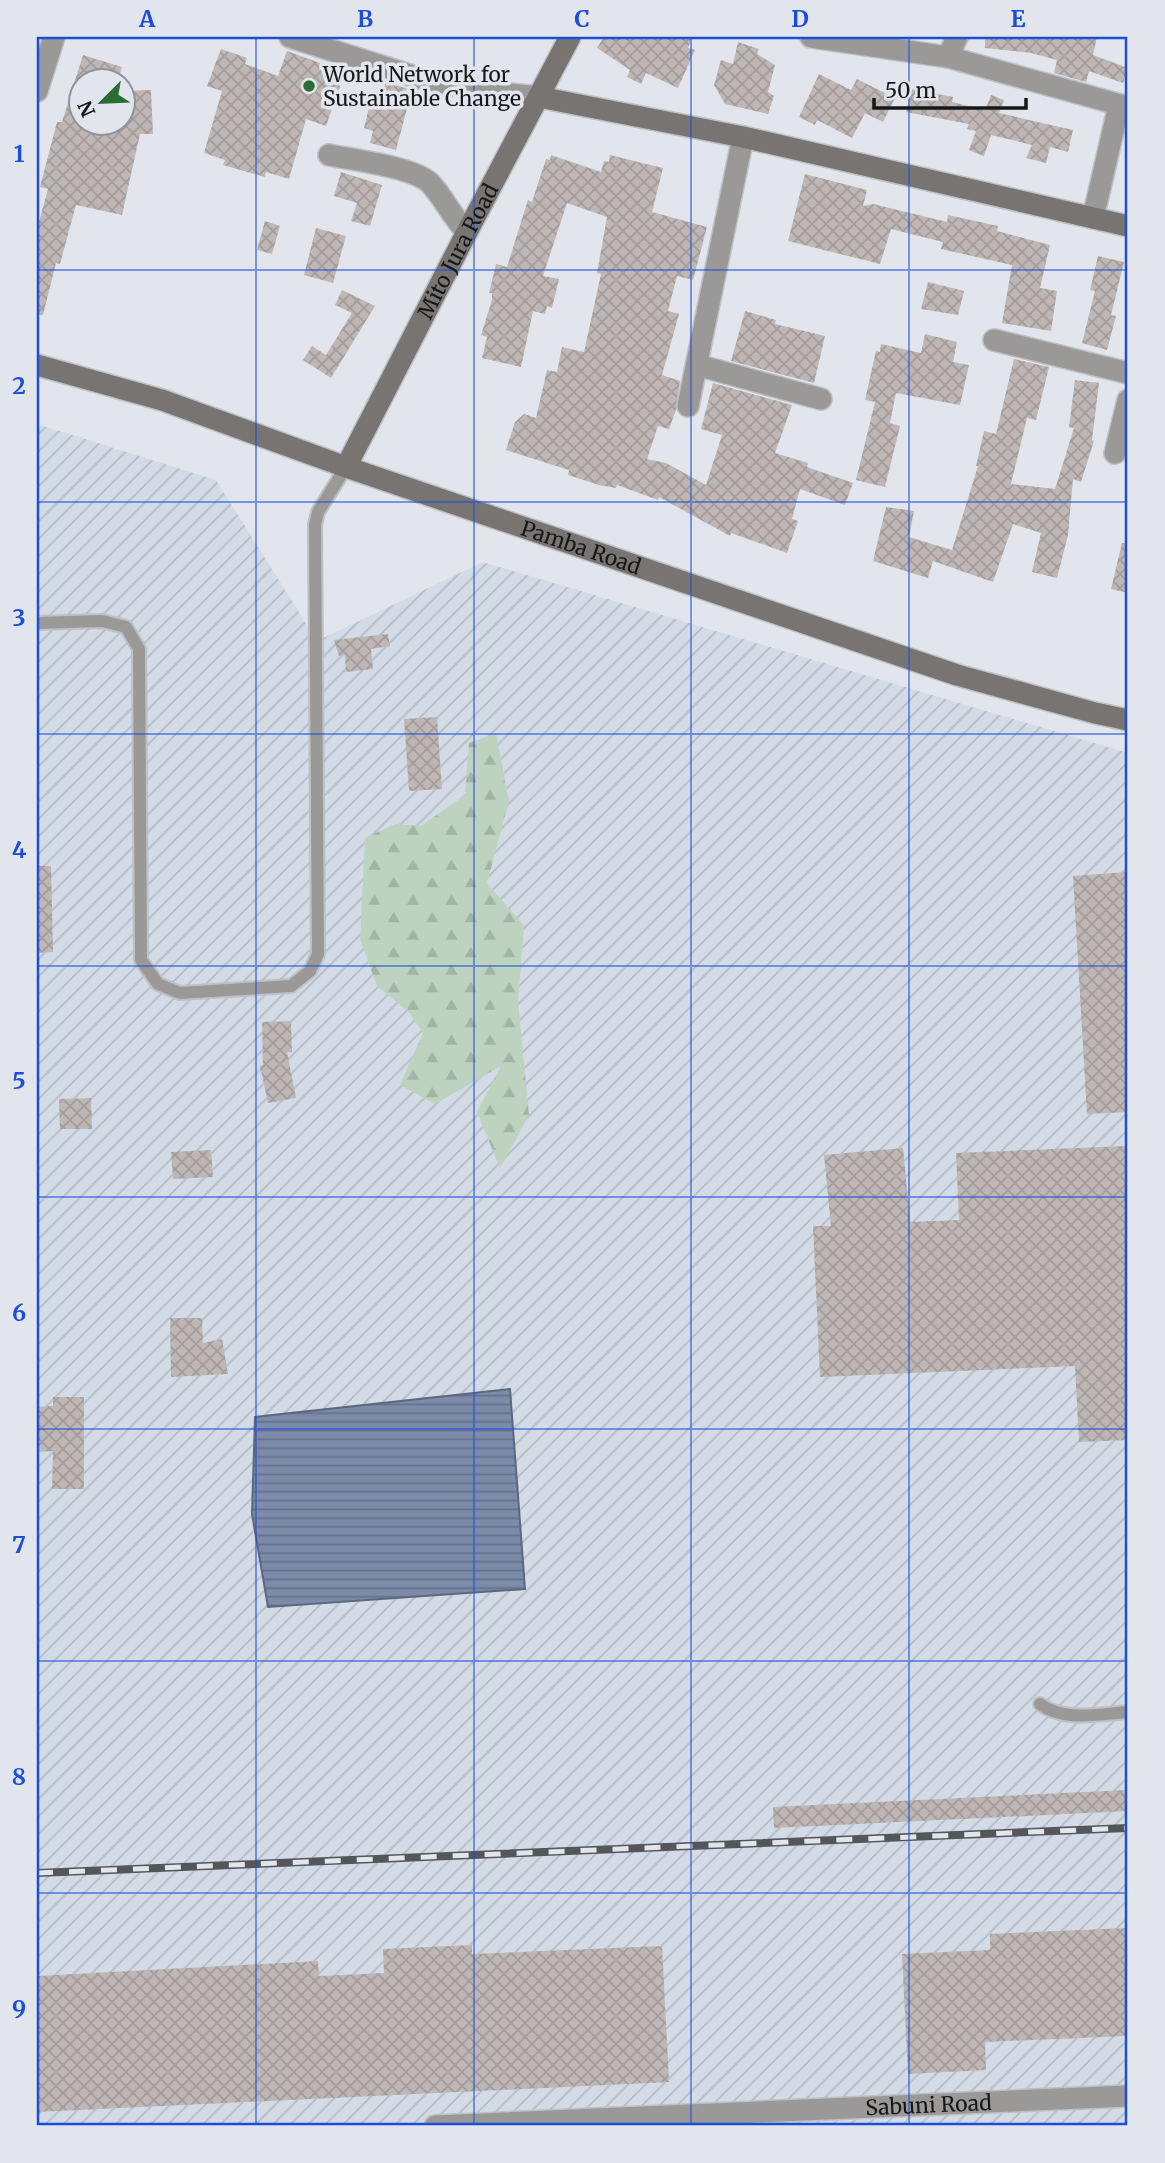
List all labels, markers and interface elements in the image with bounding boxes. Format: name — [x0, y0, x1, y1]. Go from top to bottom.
text: A — [138, 4, 156, 33]
text: B — [357, 4, 373, 33]
text: C — [574, 4, 590, 33]
text: D — [791, 4, 809, 33]
text: E — [1010, 4, 1026, 33]
place label: World Network for Sustainable Change — [322, 61, 521, 112]
north arrow — [66, 66, 136, 136]
scale bar — [874, 66, 1027, 110]
text: 50 m — [885, 77, 936, 104]
marker: World Network for Sustainable Change — [301, 78, 317, 94]
text: N — [72, 97, 100, 121]
text: 1 — [14, 139, 25, 168]
street label: Mito Jura Road — [411, 178, 504, 323]
text: 2 — [12, 371, 26, 400]
street label: Pamba Road — [518, 514, 645, 580]
text: 3 — [12, 603, 26, 632]
text: 4 — [12, 835, 27, 864]
text: 5 — [12, 1066, 26, 1095]
text: 6 — [12, 1298, 26, 1327]
text: 7 — [12, 1530, 26, 1559]
text: 8 — [12, 1762, 26, 1791]
text: 9 — [12, 1994, 26, 2023]
street label: Sabuni Road — [865, 2088, 993, 2121]

